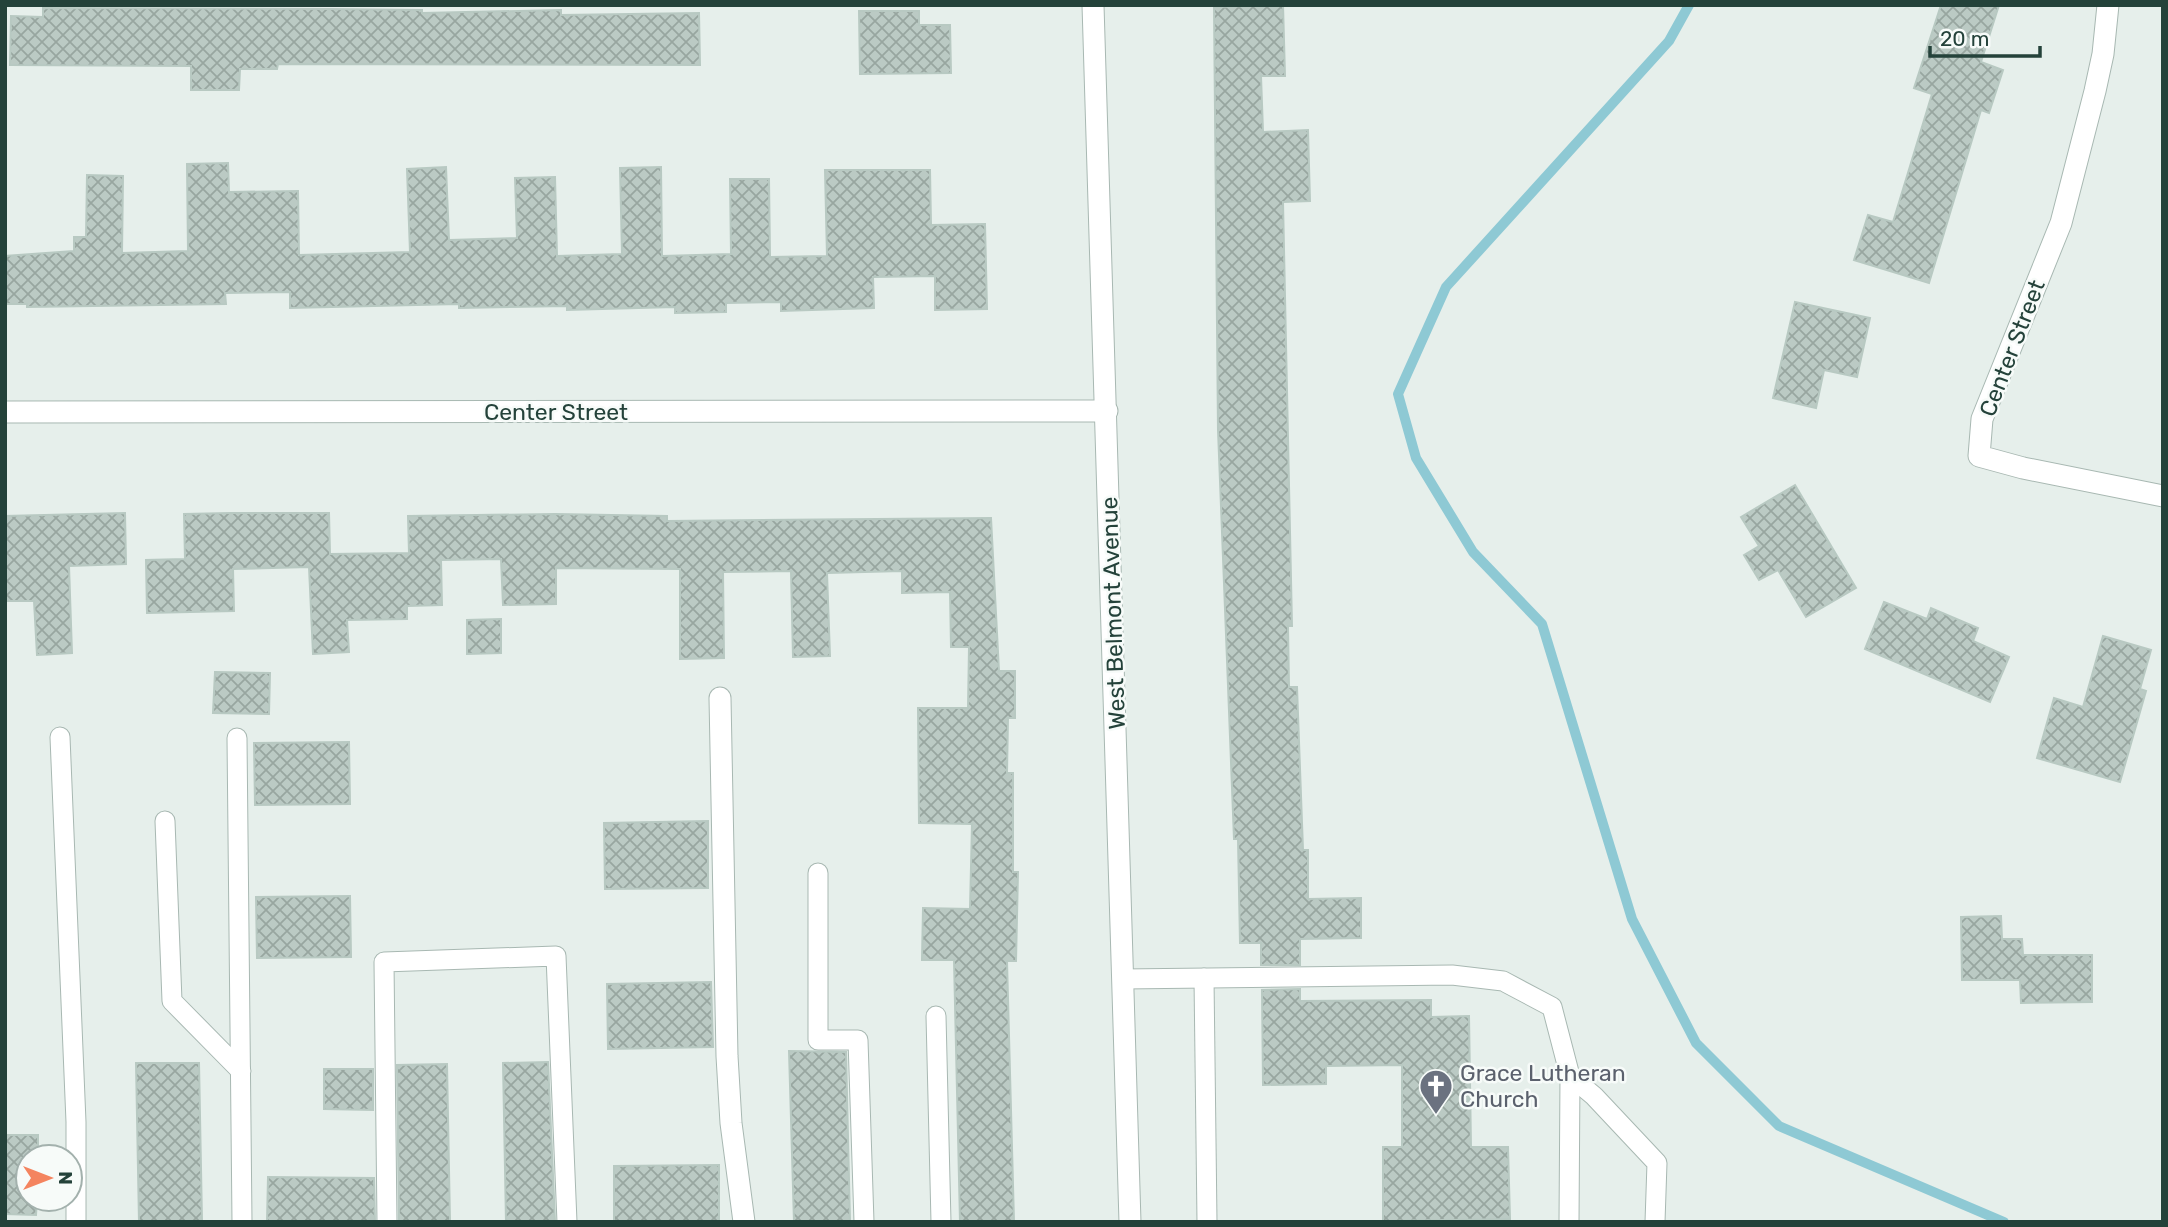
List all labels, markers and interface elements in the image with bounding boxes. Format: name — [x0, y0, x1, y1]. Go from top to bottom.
scale bar — [1930, 14, 2040, 58]
text: 20 m — [1940, 26, 1989, 51]
street label: Center Street — [1973, 276, 2051, 420]
street label: Center Street — [484, 398, 628, 426]
street label: West Belmont Avenue — [1095, 496, 1131, 730]
place label: Grace Lutheran Church — [1460, 1059, 1626, 1113]
church icon: Grace Lutheran Church — [1417, 1067, 1455, 1116]
north arrow — [14, 1143, 84, 1213]
text: N — [54, 1171, 77, 1185]

